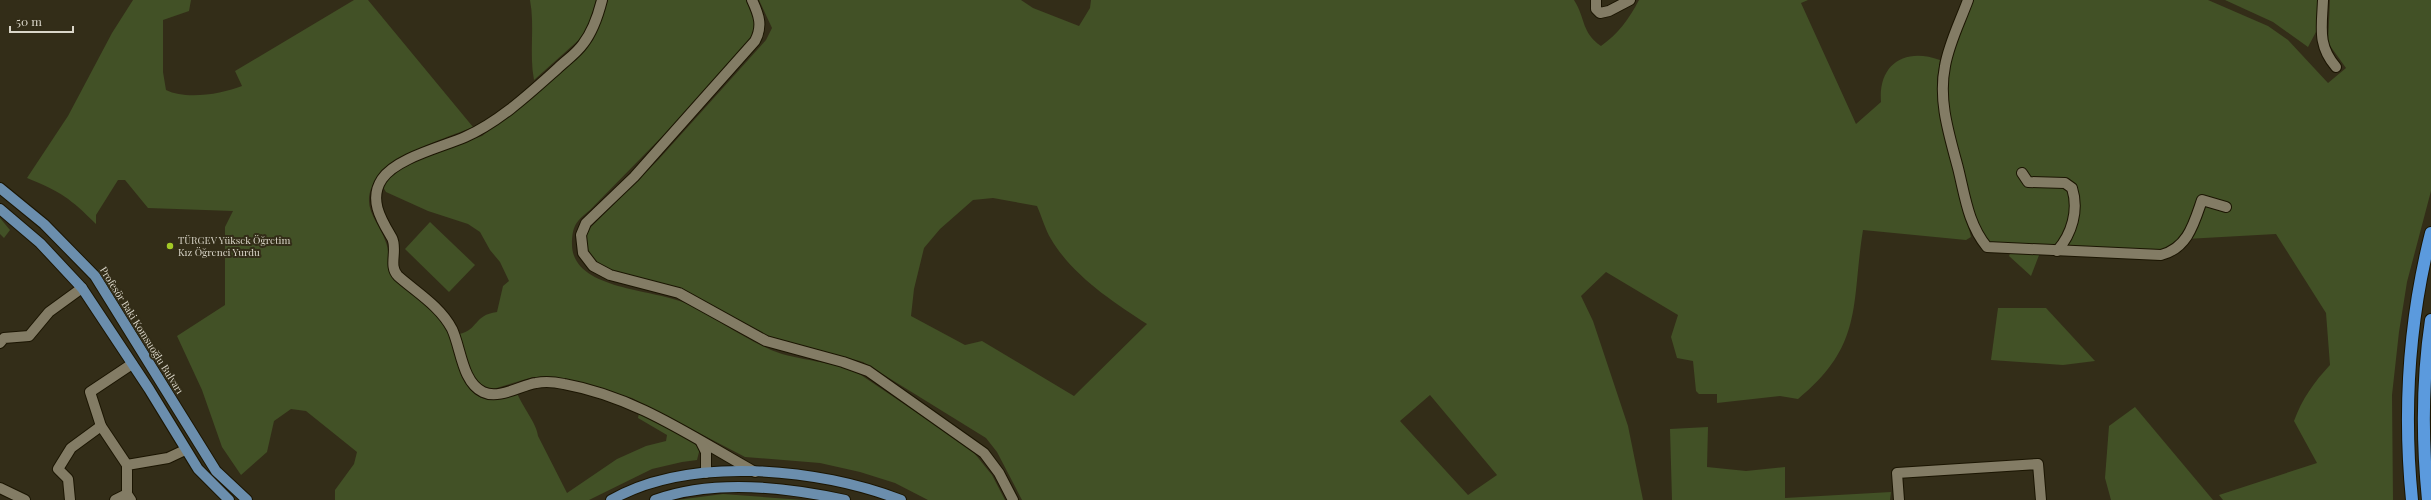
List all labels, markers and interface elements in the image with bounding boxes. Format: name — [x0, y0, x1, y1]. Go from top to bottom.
scale bar — [10, 8, 73, 34]
text: 50 m — [16, 13, 42, 29]
place label: TÜRGEV Yüksek Öğretim Kız Öğrenci Yurdu — [178, 233, 291, 259]
marker: TÜRGEV Yüksek Öğretim Kız Öğrenci Yurdu — [165, 241, 175, 251]
street label: Profesör Baki Komsuoğlu Bulvarı — [97, 264, 187, 396]

